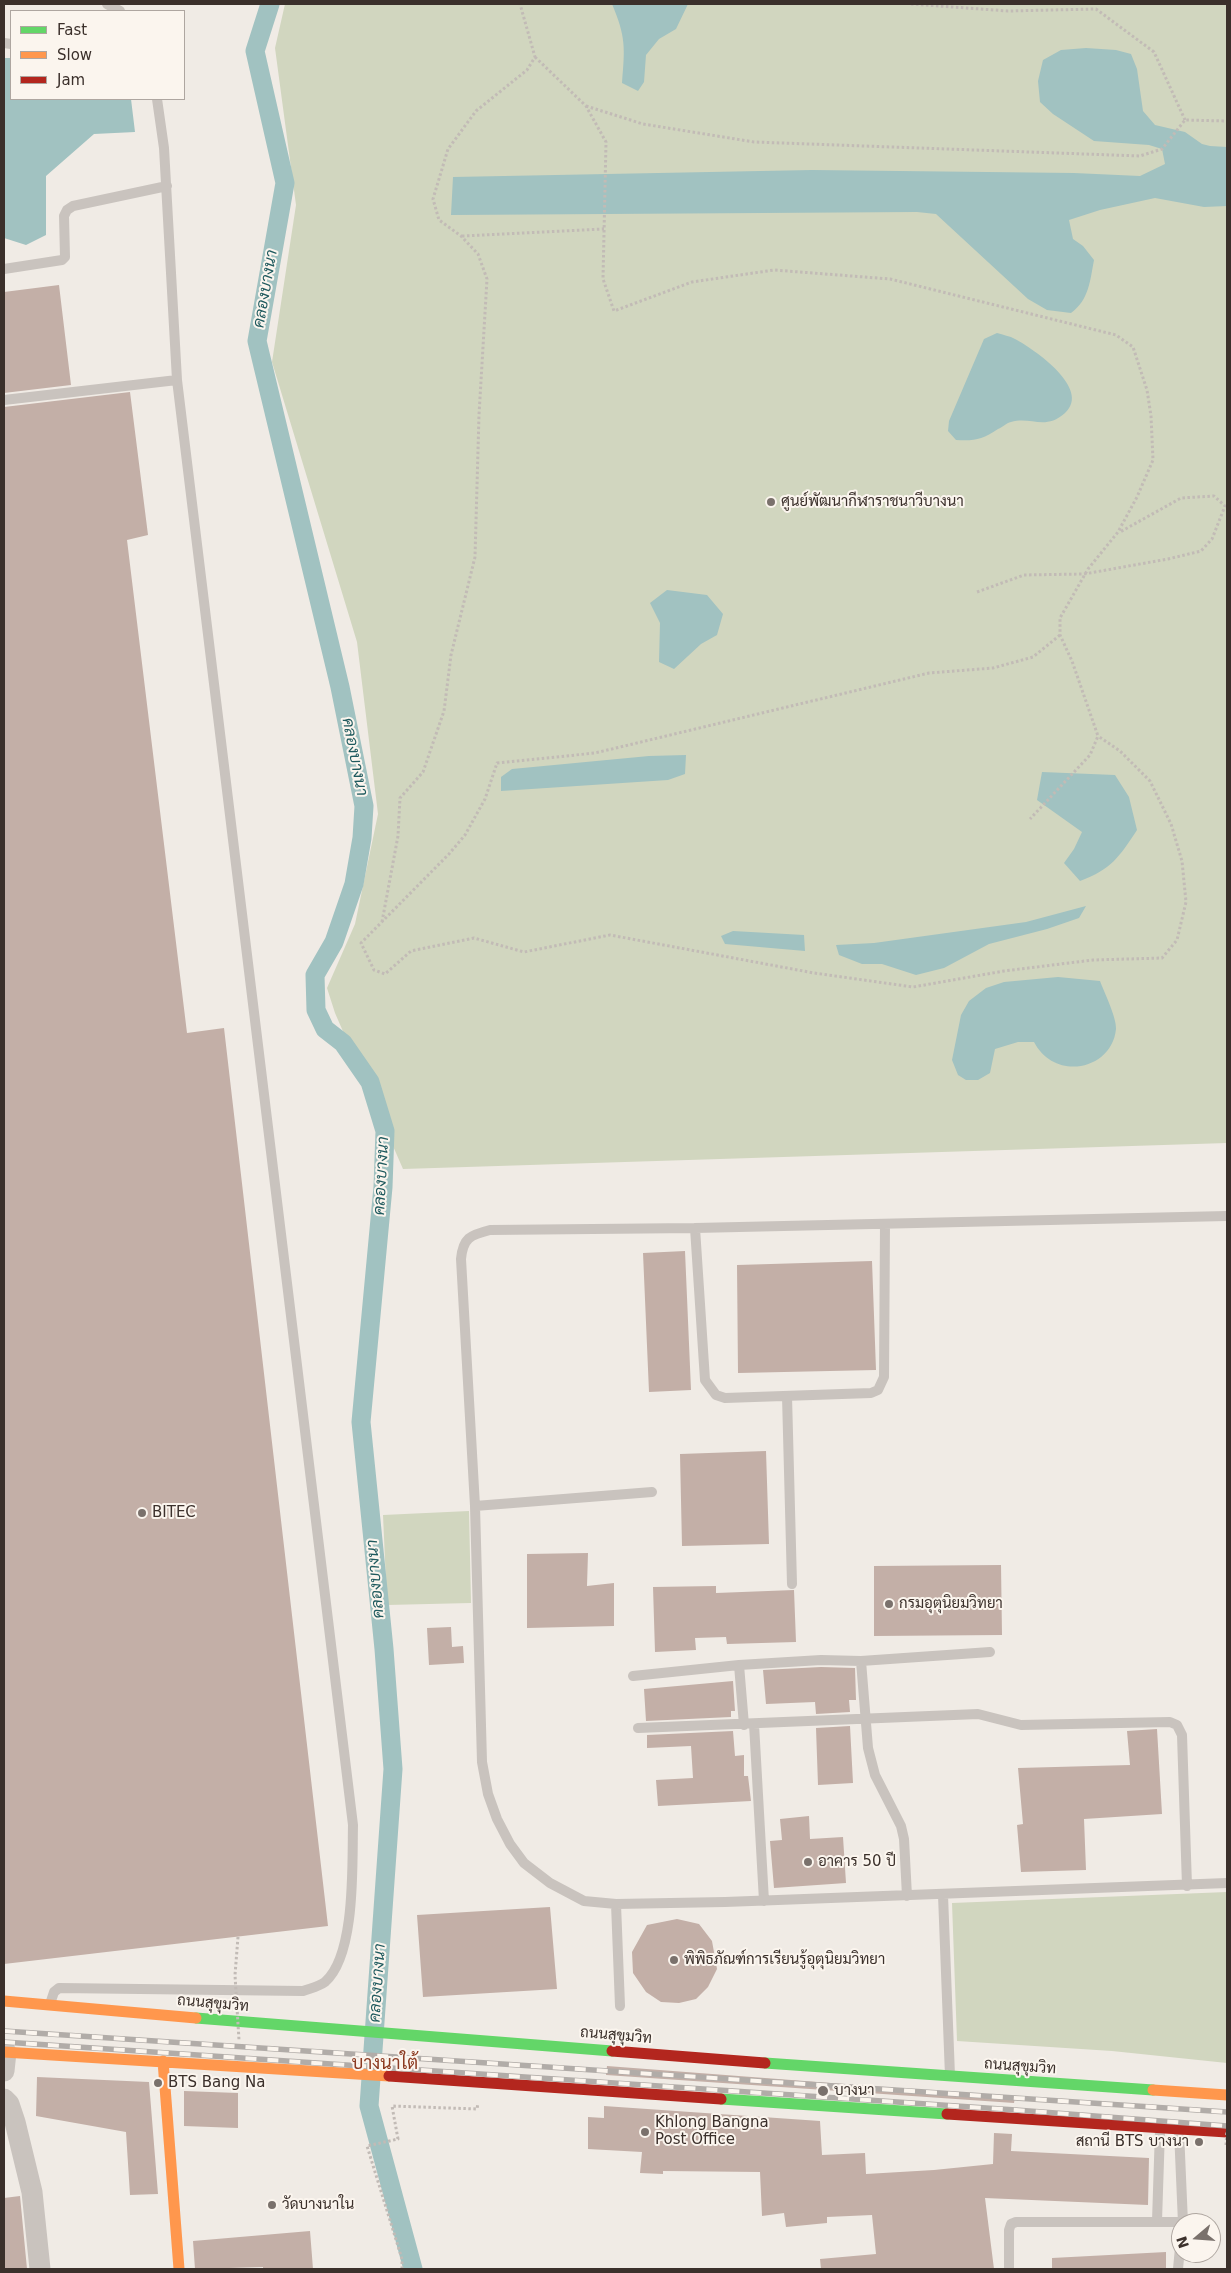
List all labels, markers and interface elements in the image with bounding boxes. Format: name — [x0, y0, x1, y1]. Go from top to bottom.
legend — [10, 10, 185, 100]
text: Fast — [57, 21, 87, 39]
text: Slow — [57, 46, 92, 64]
text: Jam — [57, 71, 85, 89]
water label: คลองบางนา — [250, 248, 282, 330]
place label: ศูนย์พัฒนากีฬาราชนาวีบางนา — [781, 493, 964, 511]
marker: ศูนย์พัฒนากีฬาราชนาวีบางนา — [765, 496, 777, 508]
water label: คลองบางนา — [337, 716, 371, 798]
water label: คลองบางนา — [370, 1136, 394, 1216]
place label: BITEC — [152, 1504, 196, 1522]
marker: BITEC — [136, 1507, 148, 1519]
water label: คลองบางนา — [363, 1539, 389, 1619]
place label: กรมอุตุนิยมวิทยา — [899, 1595, 1003, 1613]
marker: กรมอุตุนิยมวิทยา — [883, 1598, 895, 1610]
place label: อาคาร 50 ปี — [818, 1853, 896, 1871]
marker: อาคาร 50 ปี — [802, 1856, 814, 1868]
water label: คลองบางนา — [366, 1943, 390, 2023]
place label: พิพิธภัณฑ์การเรียนรู้อุตุนิยมวิทยา — [684, 1951, 885, 1969]
marker: พิพิธภัณฑ์การเรียนรู้อุตุนิยมวิทยา — [668, 1954, 680, 1966]
street label: ถนนสุขุมวิท — [176, 1992, 250, 2016]
street label: ถนนสุขุมวิท — [579, 2024, 653, 2048]
district label: บางนาใต้ — [352, 2053, 418, 2075]
street label: ถนนสุขุมวิท — [983, 2056, 1057, 2078]
place label: BTS Bang Na — [168, 2074, 265, 2092]
marker: BTS Bang Na — [152, 2077, 164, 2089]
place label: บางนา — [834, 2082, 875, 2100]
marker: บางนา — [816, 2084, 830, 2098]
place label: Khlong Bangna Post Office — [655, 2114, 769, 2149]
marker: Khlong Bangna Post Office — [639, 2126, 651, 2138]
place label: สถานี BTS บางนา — [1076, 2133, 1189, 2151]
marker: สถานี BTS บางนา — [1193, 2136, 1205, 2148]
place label: วัดบางนาใน — [282, 2196, 354, 2214]
marker: วัดบางนาใน — [266, 2199, 278, 2211]
north arrow — [1171, 2213, 1221, 2263]
text: N — [1173, 2234, 1192, 2250]

